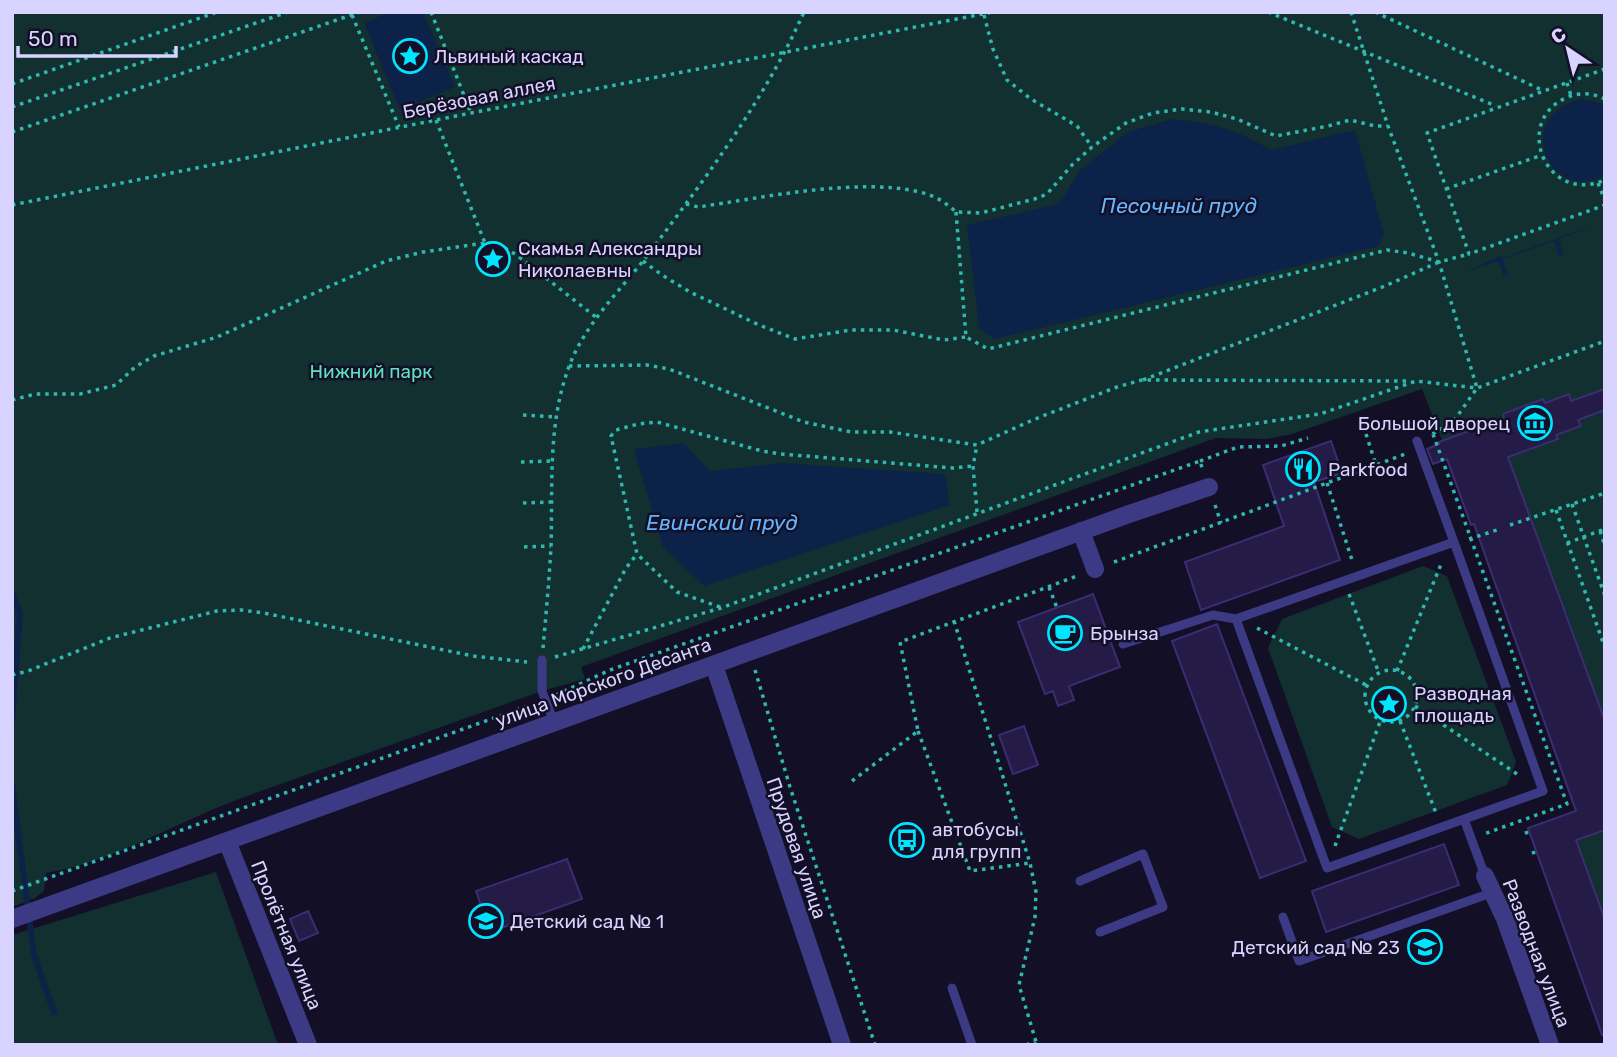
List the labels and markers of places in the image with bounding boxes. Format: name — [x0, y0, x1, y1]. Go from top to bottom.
place icon: Львиный каскад — [391, 37, 429, 75]
place label: Львиный каскад — [434, 45, 584, 68]
place label: Скамья Александры Николаевны — [518, 237, 702, 282]
place icon: Скамья Александры Николаевны — [474, 240, 512, 278]
museum icon: Большой дворец — [1516, 404, 1554, 442]
place label: Большой дворец — [1358, 412, 1510, 435]
restaurant icon: Parkfood — [1284, 450, 1322, 488]
place label: Parkfood — [1328, 458, 1408, 481]
cafe icon: Брынза — [1046, 614, 1084, 652]
place label: Брынза — [1090, 622, 1159, 645]
place label: Разводная площадь — [1414, 682, 1512, 727]
place icon: Разводная площадь — [1370, 685, 1408, 723]
place label: автобусы для групп — [932, 818, 1021, 863]
bus stop icon: автобусы для групп — [888, 821, 926, 859]
school or university icon: Детский сад № 1 — [467, 902, 505, 940]
place label: Детский сад № 1 — [510, 910, 664, 933]
school or university icon: Детский сад № 23 — [1406, 928, 1444, 966]
place label: Детский сад № 23 — [1231, 936, 1400, 959]

